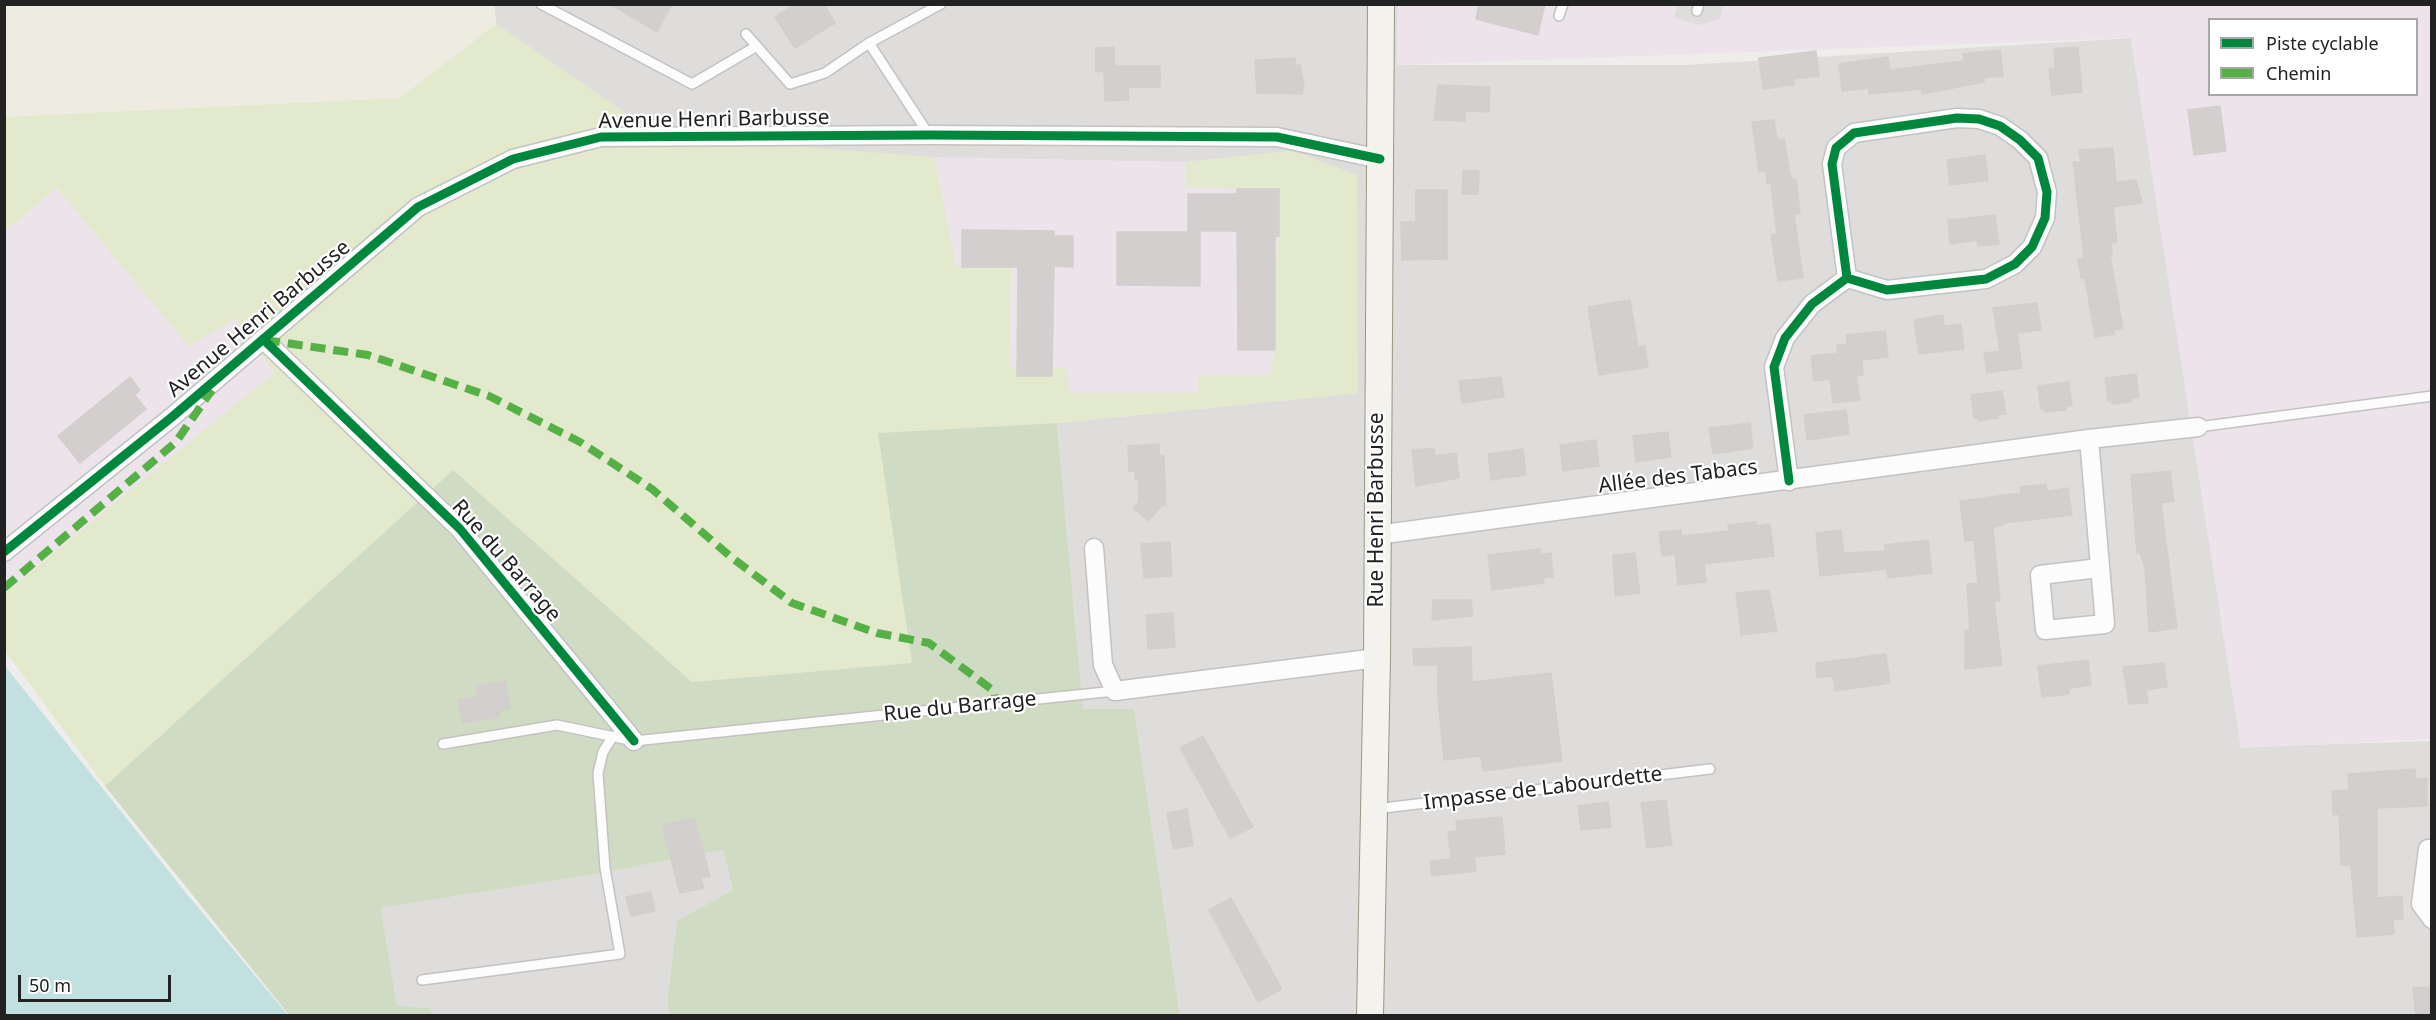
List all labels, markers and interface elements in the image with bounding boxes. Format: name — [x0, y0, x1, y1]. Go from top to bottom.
legend — [2208, 18, 2418, 96]
text: Piste cyclable — [2266, 31, 2379, 55]
text: Chemin — [2266, 61, 2331, 85]
street label: Avenue Henri Barbusse — [598, 105, 830, 135]
street label: Avenue Henri Barbusse — [162, 235, 356, 403]
street label: Rue Henri Barbusse — [1364, 412, 1390, 608]
street label: Allée des Tabacs — [1597, 455, 1759, 499]
street label: Rue du Barrage — [446, 495, 566, 627]
street label: Rue du Barrage — [882, 686, 1038, 728]
street label: Impasse de Labourdette — [1422, 762, 1664, 816]
scale bar — [21, 963, 174, 1001]
text: 50 m — [29, 973, 71, 997]

